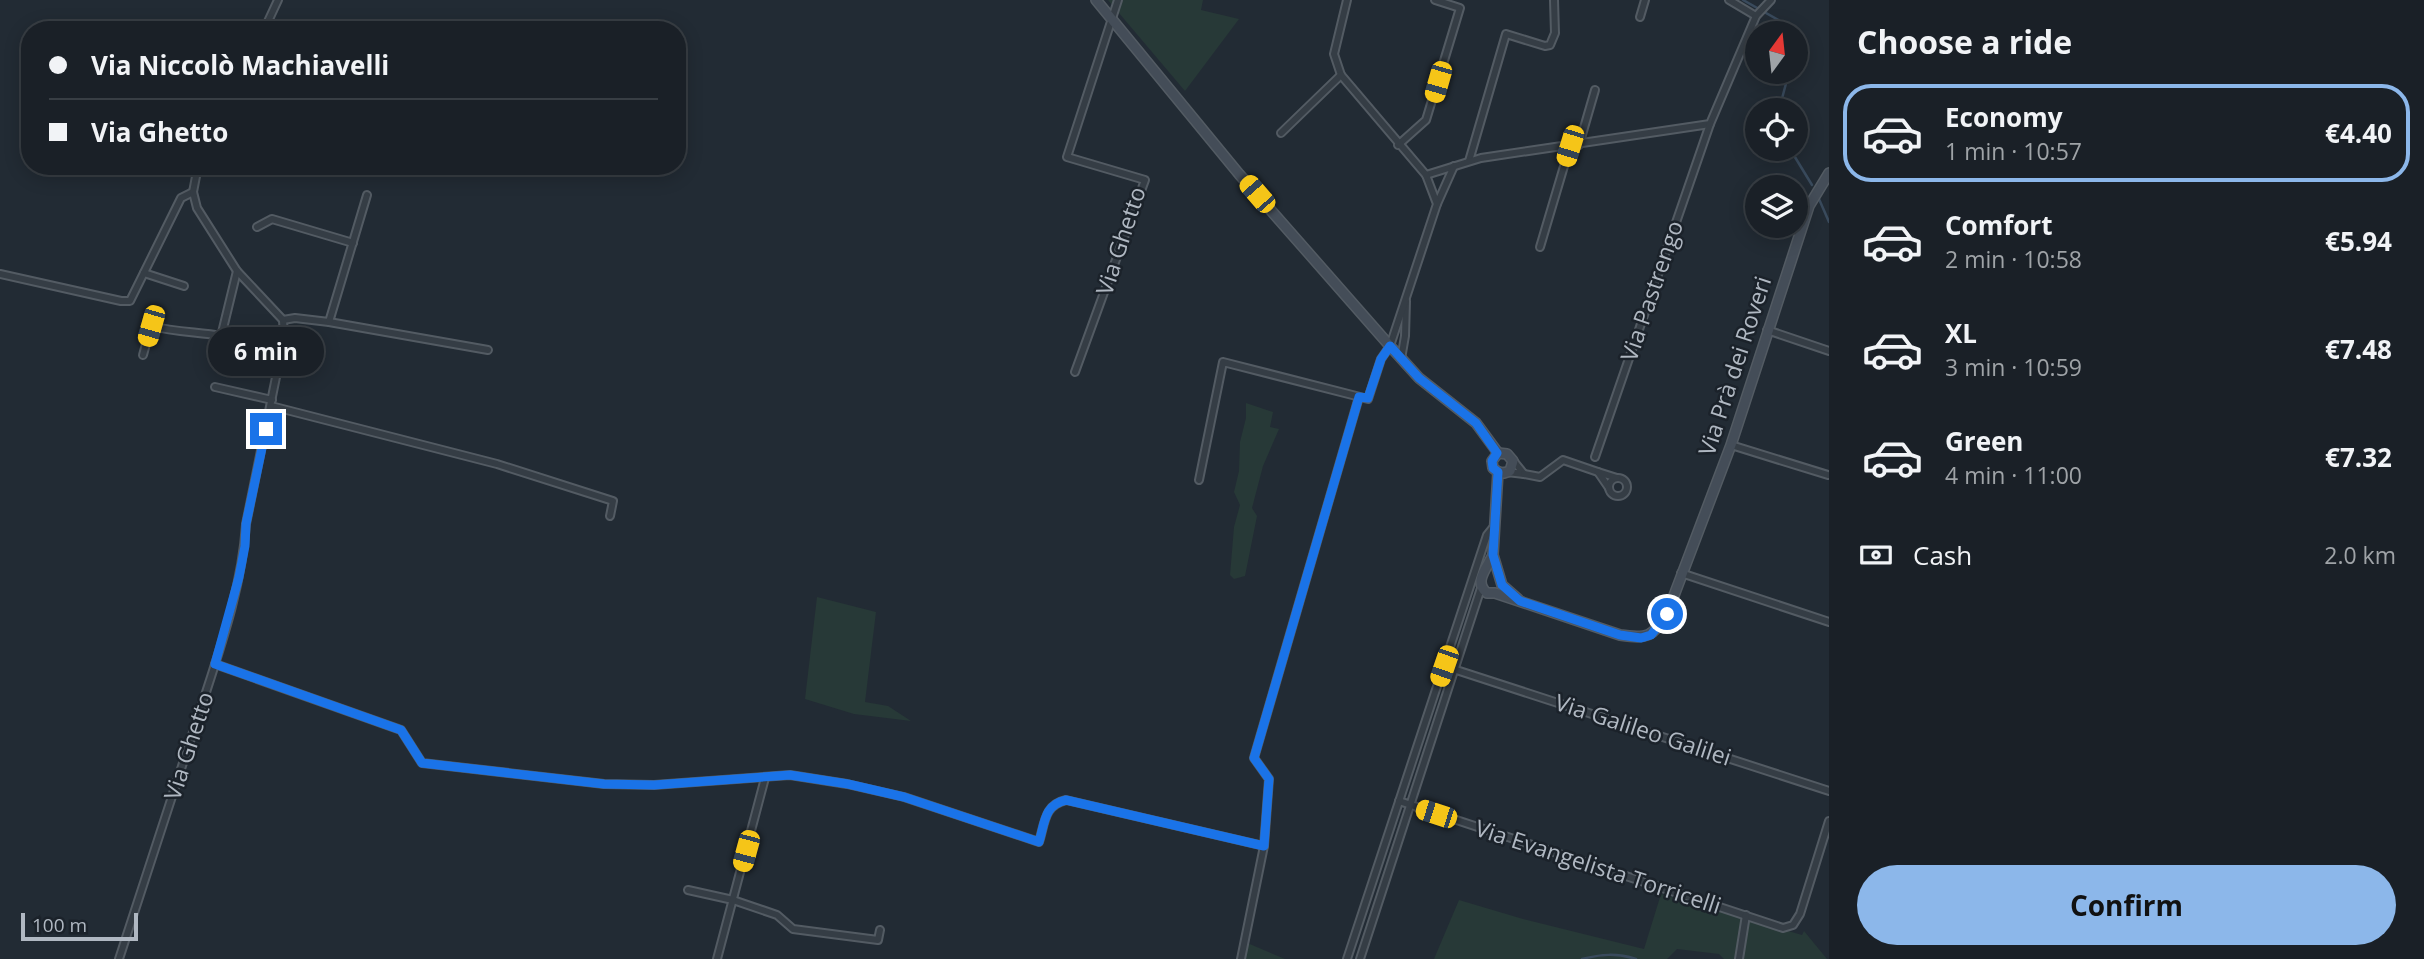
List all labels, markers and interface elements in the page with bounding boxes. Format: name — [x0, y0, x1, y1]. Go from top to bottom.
text: Choose a ride — [1857, 20, 2072, 63]
north arrow — [1745, 21, 1808, 84]
map controls — [1745, 21, 1808, 238]
text: Via Niccolò Machiavelli — [91, 47, 389, 83]
car — [1423, 59, 1454, 105]
button: locate — [1745, 98, 1808, 161]
text: Economy — [1945, 99, 2063, 135]
icon: car — [1861, 102, 1924, 165]
text: Via Ghetto — [91, 114, 228, 150]
text: €4.40 — [2325, 115, 2392, 151]
car — [1554, 123, 1587, 169]
text: 1 min · 10:57 — [1945, 135, 2082, 167]
car — [1236, 171, 1279, 217]
button: layers — [1745, 175, 1808, 238]
street label: Via Ghetto — [1087, 182, 1153, 299]
text: Comfort — [1945, 207, 2052, 243]
icon: car — [1861, 210, 1924, 273]
street label: Via Pastrengo — [1612, 216, 1690, 365]
text: €5.94 — [2325, 223, 2392, 259]
text: 2 min · 10:58 — [1945, 243, 2082, 275]
street label: Via Prà dei Roveri — [1690, 272, 1778, 459]
car — [136, 303, 167, 349]
text: XL — [1945, 315, 1977, 351]
icon: car — [1861, 318, 1924, 381]
callout: 6 min — [208, 328, 324, 376]
text: €7.48 — [2325, 331, 2392, 367]
text: 6 min — [234, 335, 298, 367]
text: 3 min · 10:59 — [1945, 351, 2082, 383]
route end — [250, 413, 282, 445]
text: Green — [1945, 423, 2023, 459]
icon: car — [1861, 426, 1924, 489]
text: €7.32 — [2325, 439, 2392, 475]
text: 4 min · 11:00 — [1945, 459, 2082, 491]
icon: cash — [1857, 536, 1895, 574]
text: Cash — [1913, 537, 1972, 573]
text: 2.0 km — [2324, 539, 2396, 571]
route start — [1651, 598, 1683, 630]
car — [1428, 643, 1461, 689]
street label: Via Galileo Galilei — [1551, 685, 1736, 773]
street label: Via Ghetto — [155, 687, 221, 804]
car — [1413, 798, 1460, 830]
street label: Via Evangelista Torricelli — [1471, 811, 1725, 921]
car — [731, 828, 762, 874]
button: Confirm — [1857, 865, 2396, 945]
scale bar — [21, 910, 138, 942]
text: 100 m — [32, 912, 87, 938]

